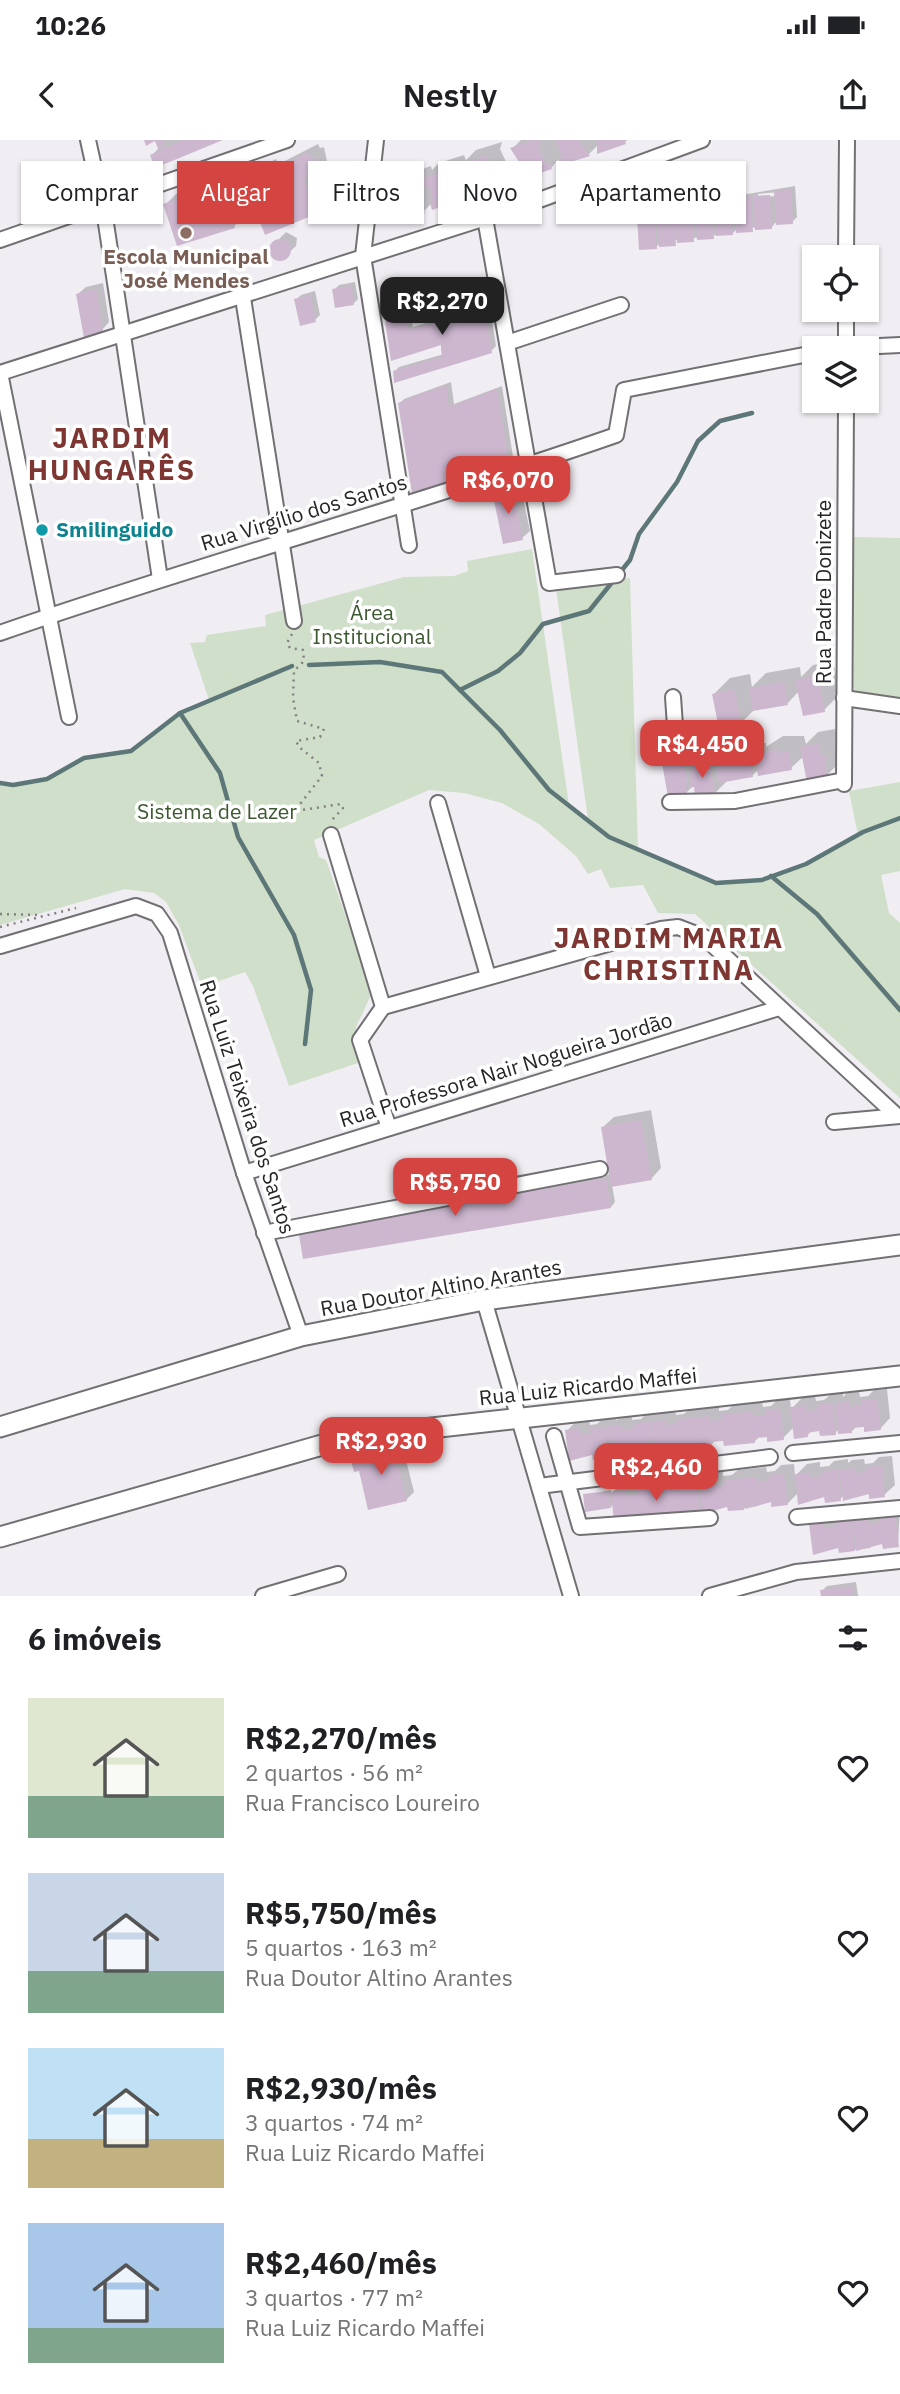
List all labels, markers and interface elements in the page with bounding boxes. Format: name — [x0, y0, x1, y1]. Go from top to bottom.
text: 10:26 — [35, 8, 106, 42]
text: Nestly — [403, 74, 497, 116]
icon: back — [28, 76, 66, 114]
icon: share — [834, 76, 872, 114]
chip: Comprar — [21, 161, 163, 224]
chip: Alugar — [177, 161, 294, 224]
chip: Filtros — [308, 161, 424, 224]
chip: Novo — [438, 161, 542, 224]
chip: Apartamento — [556, 161, 746, 224]
marker: Escola Municipal José Mendes — [178, 225, 194, 241]
place label: Escola Municipal José Mendes — [103, 242, 269, 294]
map controls — [802, 245, 879, 413]
button: locate — [802, 245, 879, 322]
pin: R$2,270 — [377, 278, 507, 337]
text: R$2,270 — [396, 285, 488, 315]
button: layers — [802, 336, 879, 413]
district label: JARDIM HUNGARÊS — [28, 419, 196, 488]
pin: R$6,070 — [443, 456, 573, 516]
text: R$6,070 — [462, 464, 554, 494]
street label: Rua Virgílio dos Santos — [197, 467, 410, 557]
street label: Rua Padre Donizete — [809, 500, 837, 684]
place label: Smilinguido — [56, 515, 174, 543]
marker: Smilinguido — [34, 522, 50, 538]
park label: Área Institucional — [313, 598, 432, 650]
pin: R$4,450 — [637, 720, 767, 780]
text: R$4,450 — [656, 728, 748, 758]
park label: Sistema de Lazer — [137, 797, 297, 825]
district label: JARDIM MARIA CHRISTINA — [554, 919, 784, 988]
street label: Rua Luiz Teixeira dos Santos — [194, 976, 302, 1237]
street label: Rua Professora Nair Nogueira Jordão — [336, 1005, 676, 1133]
pin: R$5,750 — [390, 1158, 520, 1218]
text: R$5,750 — [409, 1166, 501, 1196]
street label: Rua Doutor Altino Arantes — [318, 1252, 564, 1322]
street label: Rua Luiz Ricardo Maffei — [477, 1361, 698, 1411]
pin: R$2,930 — [316, 1418, 446, 1477]
text: R$2,930 — [335, 1425, 427, 1455]
pin: R$2,460 — [591, 1444, 721, 1503]
text: R$2,460 — [610, 1451, 702, 1481]
text: 6 imóveis — [28, 1619, 162, 1658]
icon: filters — [834, 1619, 872, 1657]
text: R$2,270/mês — [245, 1718, 437, 1757]
icon: home — [84, 1726, 168, 1810]
icon: heart — [834, 1749, 872, 1787]
text: 2 quartos · 56 m² — [245, 1757, 423, 1787]
text: Rua Francisco Loureiro — [245, 1787, 480, 1817]
text: R$5,750/mês — [245, 1893, 437, 1932]
icon: home — [84, 1901, 168, 1985]
icon: heart — [834, 1924, 872, 1962]
text: 5 quartos · 163 m² — [245, 1932, 437, 1962]
text: Rua Doutor Altino Arantes — [245, 1962, 513, 1992]
text: R$2,930/mês — [245, 2068, 437, 2107]
icon: home — [84, 2076, 168, 2160]
icon: heart — [834, 2099, 872, 2137]
text: 3 quartos · 74 m² — [245, 2107, 423, 2137]
text: Rua Luiz Ricardo Maffei — [245, 2137, 485, 2167]
text: R$2,460/mês — [245, 2243, 437, 2282]
icon: home — [84, 2251, 168, 2335]
icon: heart — [834, 2274, 872, 2312]
text: 3 quartos · 77 m² — [245, 2282, 423, 2312]
text: Rua Luiz Ricardo Maffei — [245, 2312, 485, 2342]

